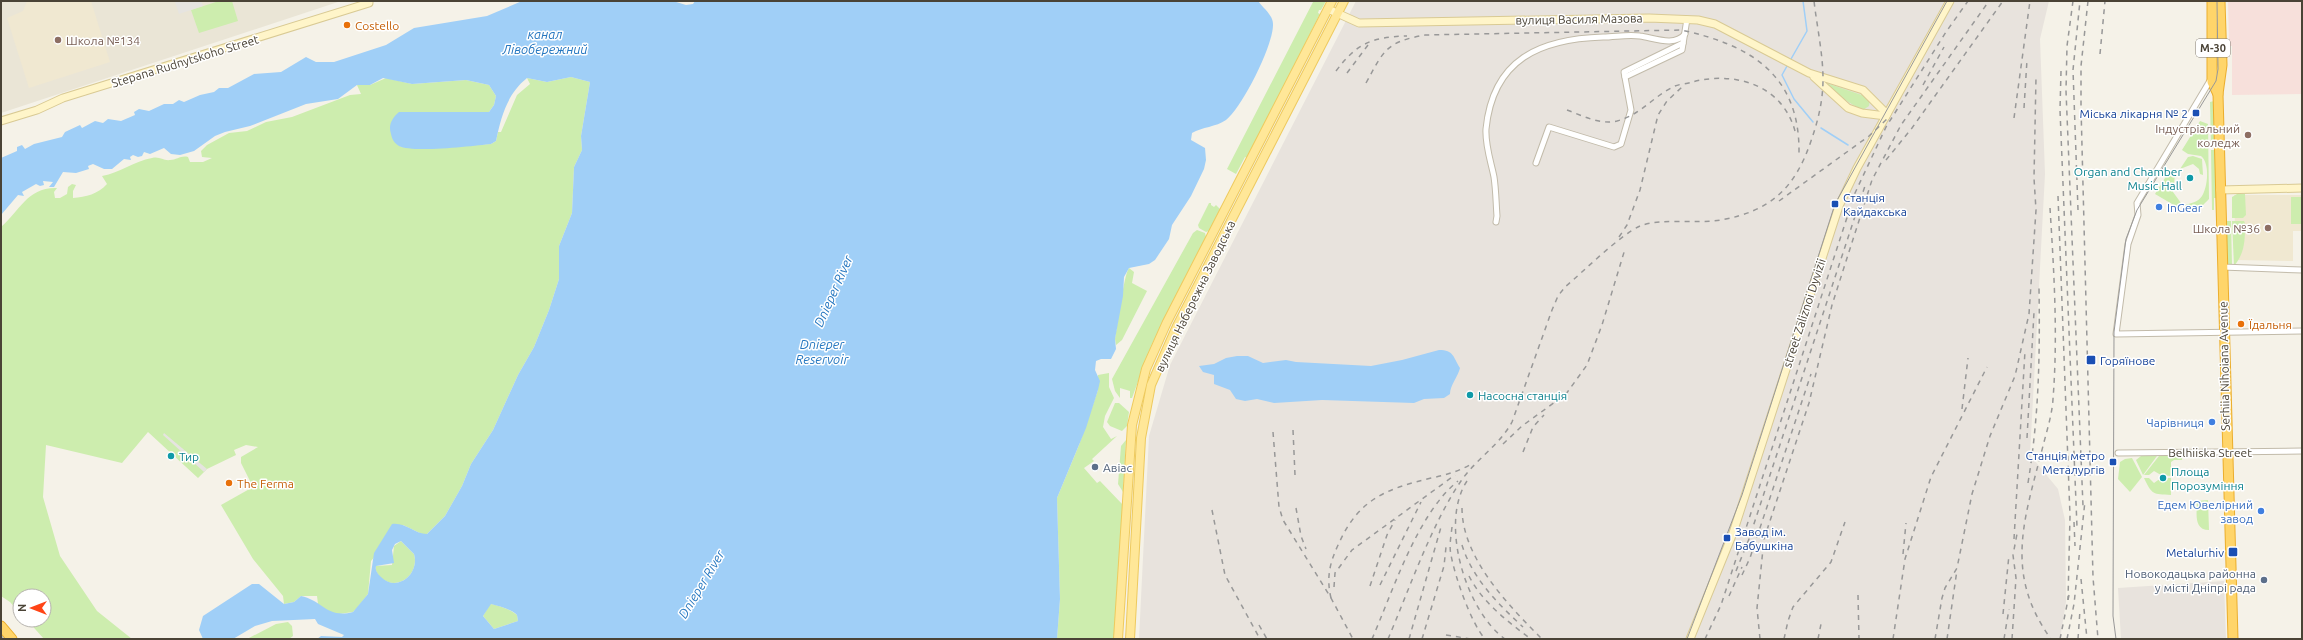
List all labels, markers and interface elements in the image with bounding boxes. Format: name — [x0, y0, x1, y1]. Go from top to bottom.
street label: вулиця Василя Мазова — [1515, 11, 1643, 27]
place label: Costello — [355, 19, 399, 32]
marker: Costello — [342, 20, 352, 30]
water label: канал Лівобережний — [502, 27, 587, 56]
street label: Stepana Rudnytskoho Street — [110, 32, 260, 90]
place label: Школа №134 — [66, 34, 140, 47]
marker: Школа №134 — [53, 35, 63, 45]
road number: М-30 — [2196, 39, 2230, 57]
place label: Міська лікарня № 2 — [2080, 107, 2188, 120]
marker: Міська лікарня № 2 — [2191, 108, 2201, 118]
place label: Індустріальний коледж — [2155, 122, 2240, 149]
marker: Індустріальний коледж — [2243, 130, 2253, 140]
place label: Organ and Chamber Music Hall — [2074, 165, 2182, 192]
marker: Organ and Chamber Music Hall — [2185, 173, 2195, 183]
place label: Станція Кайдакська — [1843, 191, 1907, 218]
marker: Станція Кайдакська — [1830, 199, 1840, 209]
place label: InGear — [2167, 201, 2203, 214]
marker: InGear — [2154, 202, 2164, 212]
street label: вулиця Набережна Заводська — [1153, 218, 1237, 374]
place label: Школа №36 — [2193, 222, 2260, 235]
marker: Школа №36 — [2263, 223, 2273, 233]
water label: Dnieper River — [811, 252, 855, 329]
street label: street Zaliznoi Dyvizii — [1780, 257, 1828, 369]
street label: Serhiia Nihoiana Avenue — [2216, 301, 2232, 431]
place label: Їдальня — [2248, 318, 2292, 331]
marker: Їдальня — [2236, 319, 2246, 329]
water label: Dnieper Reservoir — [796, 337, 849, 366]
marker: Горяїнове — [2085, 354, 2097, 366]
place label: Горяїнове — [2100, 354, 2155, 367]
place label: Насосна станція — [1478, 389, 1567, 402]
marker: Насосна станція — [1465, 390, 1475, 400]
place label: Чарівниця — [2146, 416, 2204, 429]
marker: Чарівниця — [2207, 417, 2217, 427]
street label: Belhiiska Street — [2168, 446, 2252, 459]
place label: Станція метро Металургів — [2026, 449, 2105, 476]
place label: Тир — [179, 450, 199, 463]
marker: Тир — [166, 451, 176, 461]
marker: Станція метро Металургів — [2108, 457, 2118, 467]
place label: Авіас — [1103, 461, 1133, 474]
marker: Авіас — [1090, 462, 1100, 472]
place label: Площа Порозуміння — [2171, 465, 2244, 492]
marker: Площа Порозуміння — [2158, 473, 2168, 483]
place label: The Ferma — [237, 477, 294, 490]
marker: The Ferma — [224, 478, 234, 488]
place label: Едем Ювелірний завод — [2157, 498, 2253, 525]
marker: Едем Ювелірний завод — [2256, 506, 2266, 516]
place label: Завод ім. Бабушкіна — [1735, 525, 1793, 552]
marker: Завод ім. Бабушкіна — [1722, 533, 1732, 543]
place label: Metalurhiv — [2166, 546, 2224, 559]
marker: Metalurhiv — [2227, 546, 2239, 558]
water label: Dnieper River — [675, 547, 727, 620]
place label: Новокодацька районна у місті Дніпрі рада — [2125, 567, 2256, 594]
marker: Новокодацька районна у місті Дніпрі рада — [2259, 575, 2269, 585]
north arrow — [12, 588, 52, 628]
text: N — [16, 604, 28, 612]

